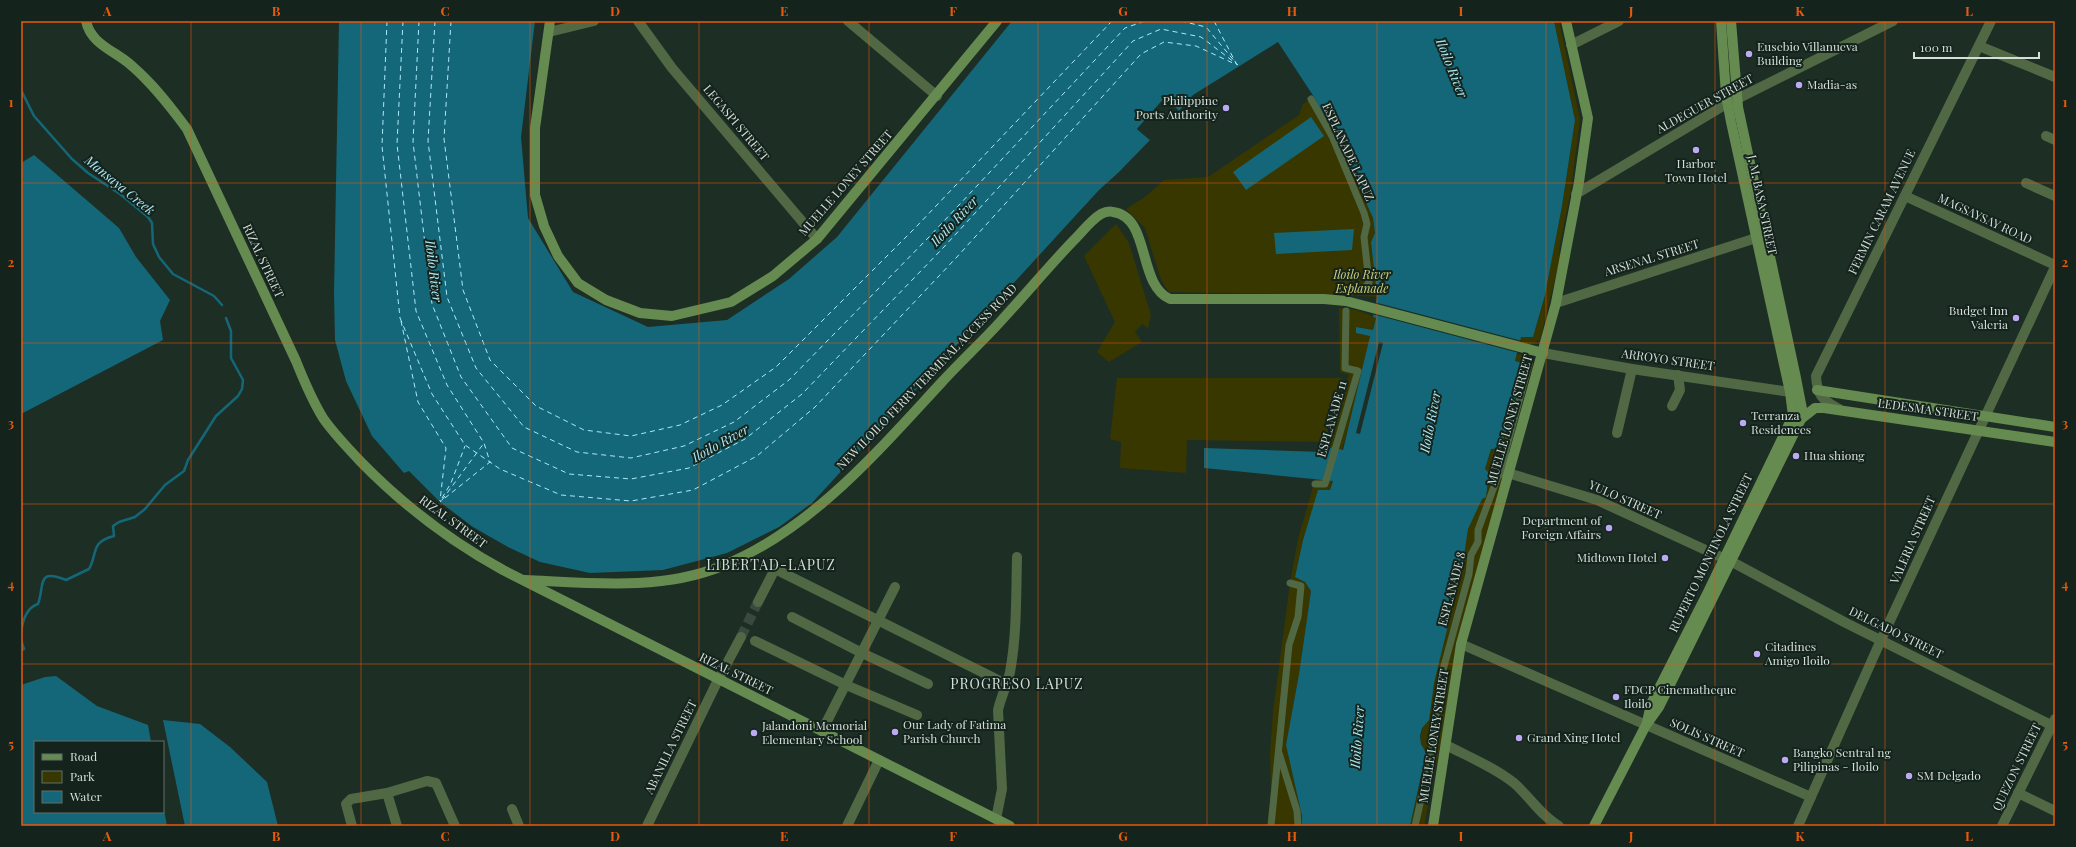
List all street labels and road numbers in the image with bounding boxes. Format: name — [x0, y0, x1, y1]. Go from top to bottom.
street label: ALDEGUER STREET — [1652, 70, 1756, 137]
street label: LEGASPI STREET — [700, 81, 774, 164]
street label: ESPLANADE LAPUZ — [1319, 100, 1379, 203]
street label: MUELLE LONEY STREET — [795, 126, 896, 239]
street label: FERMIN CARAM AVENUE — [1844, 146, 1918, 277]
street label: J. M. BASA STREET — [1744, 152, 1782, 257]
street label: MAGSAYSAY ROAD — [1936, 189, 2035, 247]
street label: RIZAL STREET — [240, 221, 288, 301]
street label: ARSENAL STREET — [1601, 235, 1702, 279]
street label: NEW ILOILO FERRY TERMINAL ACCESS ROAD — [833, 280, 1020, 473]
street label: ARROYO STREET — [1619, 344, 1716, 374]
street label: MUELLE LONEY STREET — [1483, 352, 1536, 487]
street label: ESPLANADE 11 — [1313, 378, 1350, 459]
street label: LEDESMA STREET — [1877, 394, 1980, 424]
street label: RUPERTO MONTINOLA STREET — [1665, 470, 1756, 635]
street label: YULO STREET — [1586, 476, 1665, 522]
street label: RIZAL STREET — [416, 491, 491, 552]
street label: VALERIA STREET — [1885, 493, 1939, 587]
street label: ESPLANADE 8 — [1433, 550, 1469, 628]
street label: DELGADO STREET — [1847, 602, 1947, 662]
street label: RIZAL STREET — [697, 648, 776, 698]
street label: MUELLE LONEY STREET — [1415, 667, 1452, 804]
street label: ABANILLA STREET — [640, 696, 700, 797]
street label: SOLIS STREET — [1668, 714, 1748, 761]
street label: QUEZON STREET — [1988, 720, 2044, 813]

